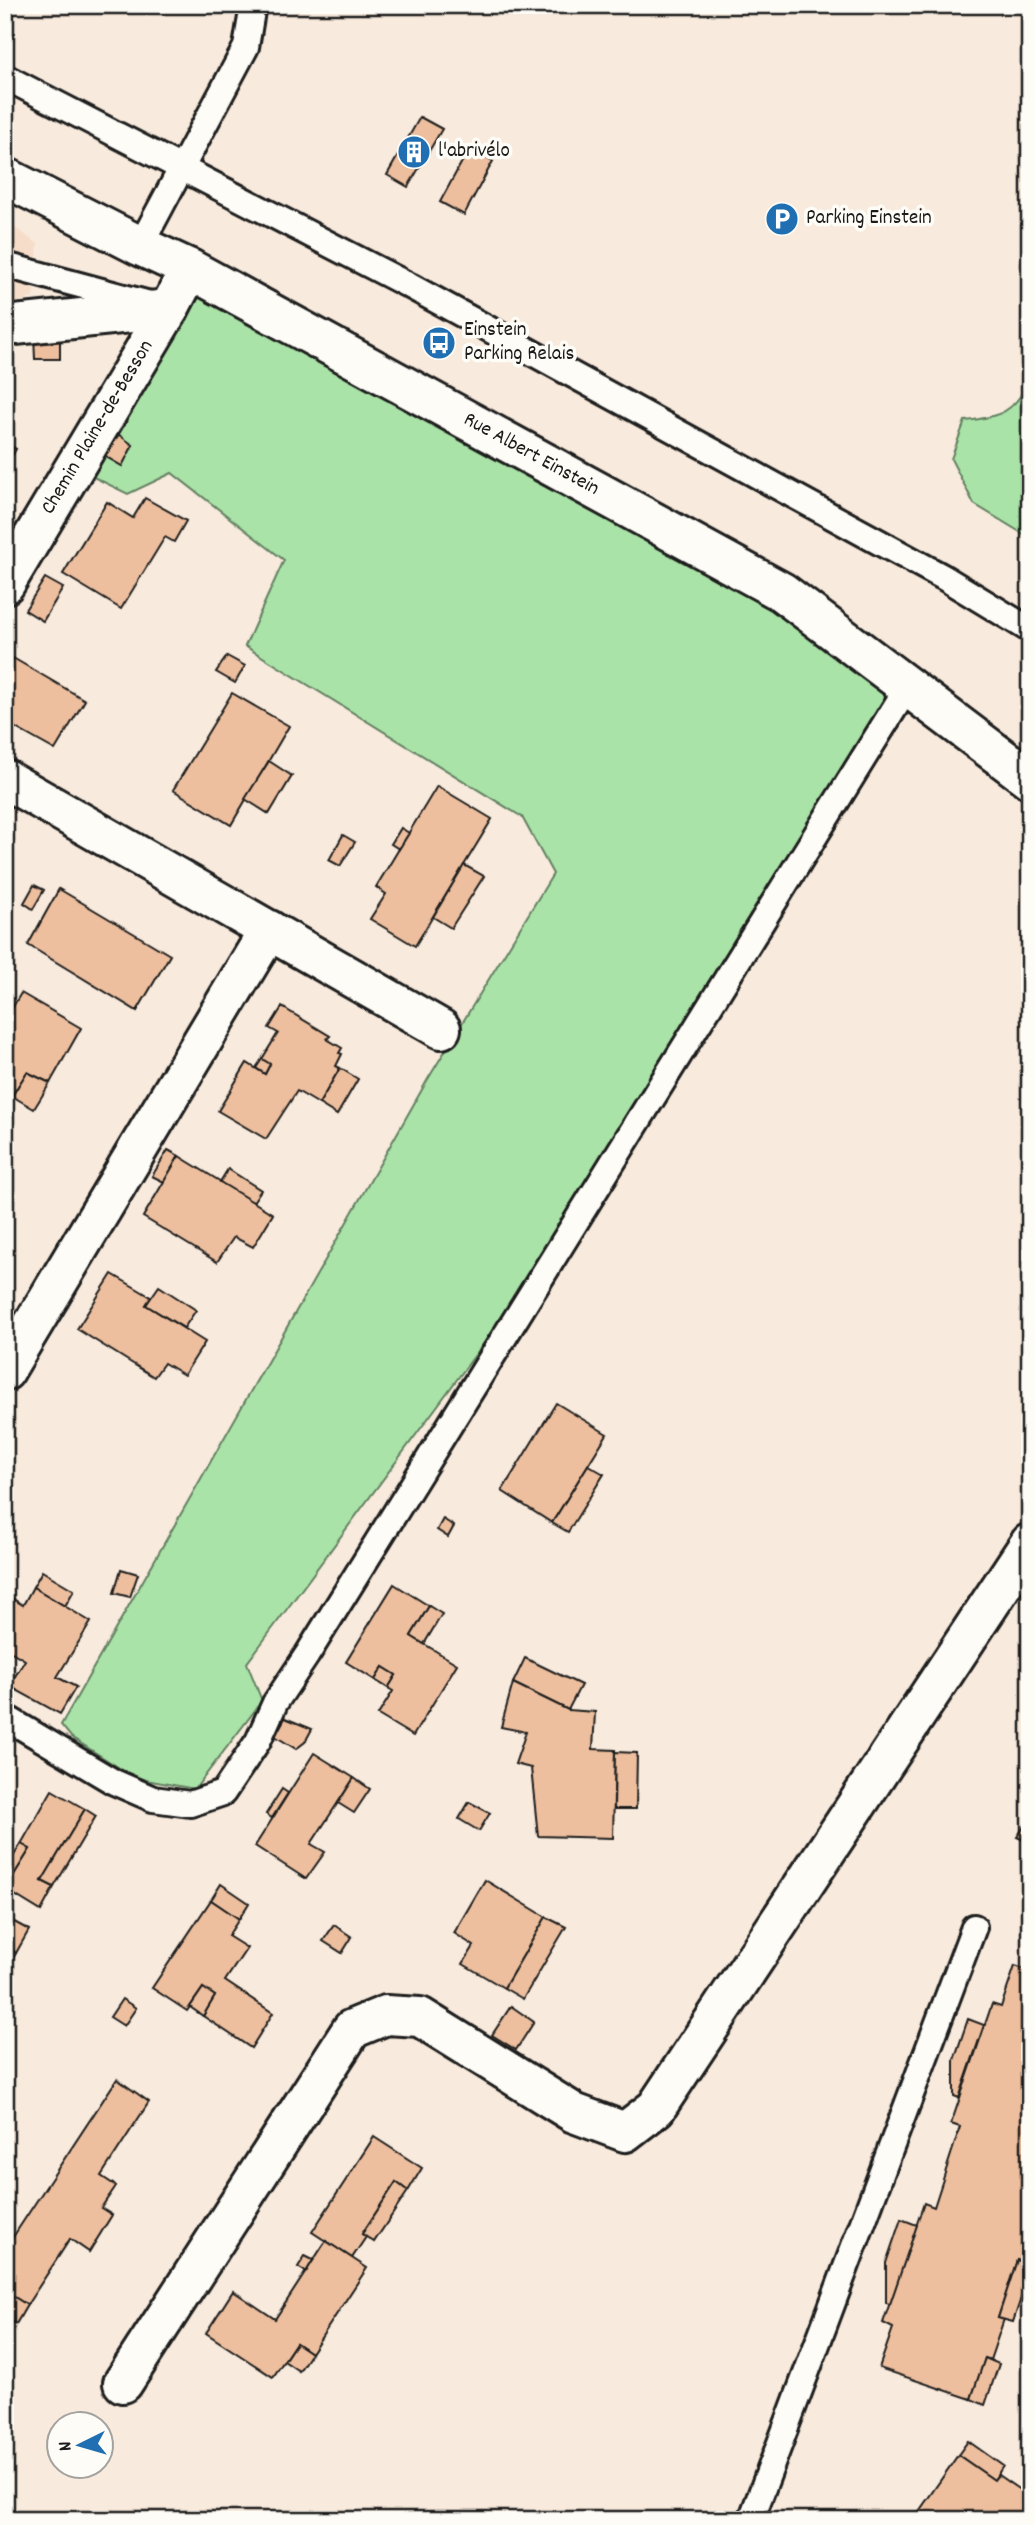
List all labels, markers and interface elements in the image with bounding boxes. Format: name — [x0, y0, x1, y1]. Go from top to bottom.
building icon: l'abrivélo — [395, 133, 433, 171]
place label: l'abrivélo — [438, 137, 510, 167]
parking icon: Parking Einstein — [763, 200, 801, 238]
place label: Parking Einstein — [806, 204, 932, 234]
place label: Einstein Parking Relais — [464, 316, 574, 370]
bus stop icon: Einstein Parking Relais — [420, 324, 458, 362]
street label: Chemin Plaine-de-Besson — [34, 335, 162, 521]
street label: Rue Albert Einstein — [457, 406, 604, 504]
north arrow — [46, 2410, 116, 2480]
text: N — [53, 2440, 80, 2452]

